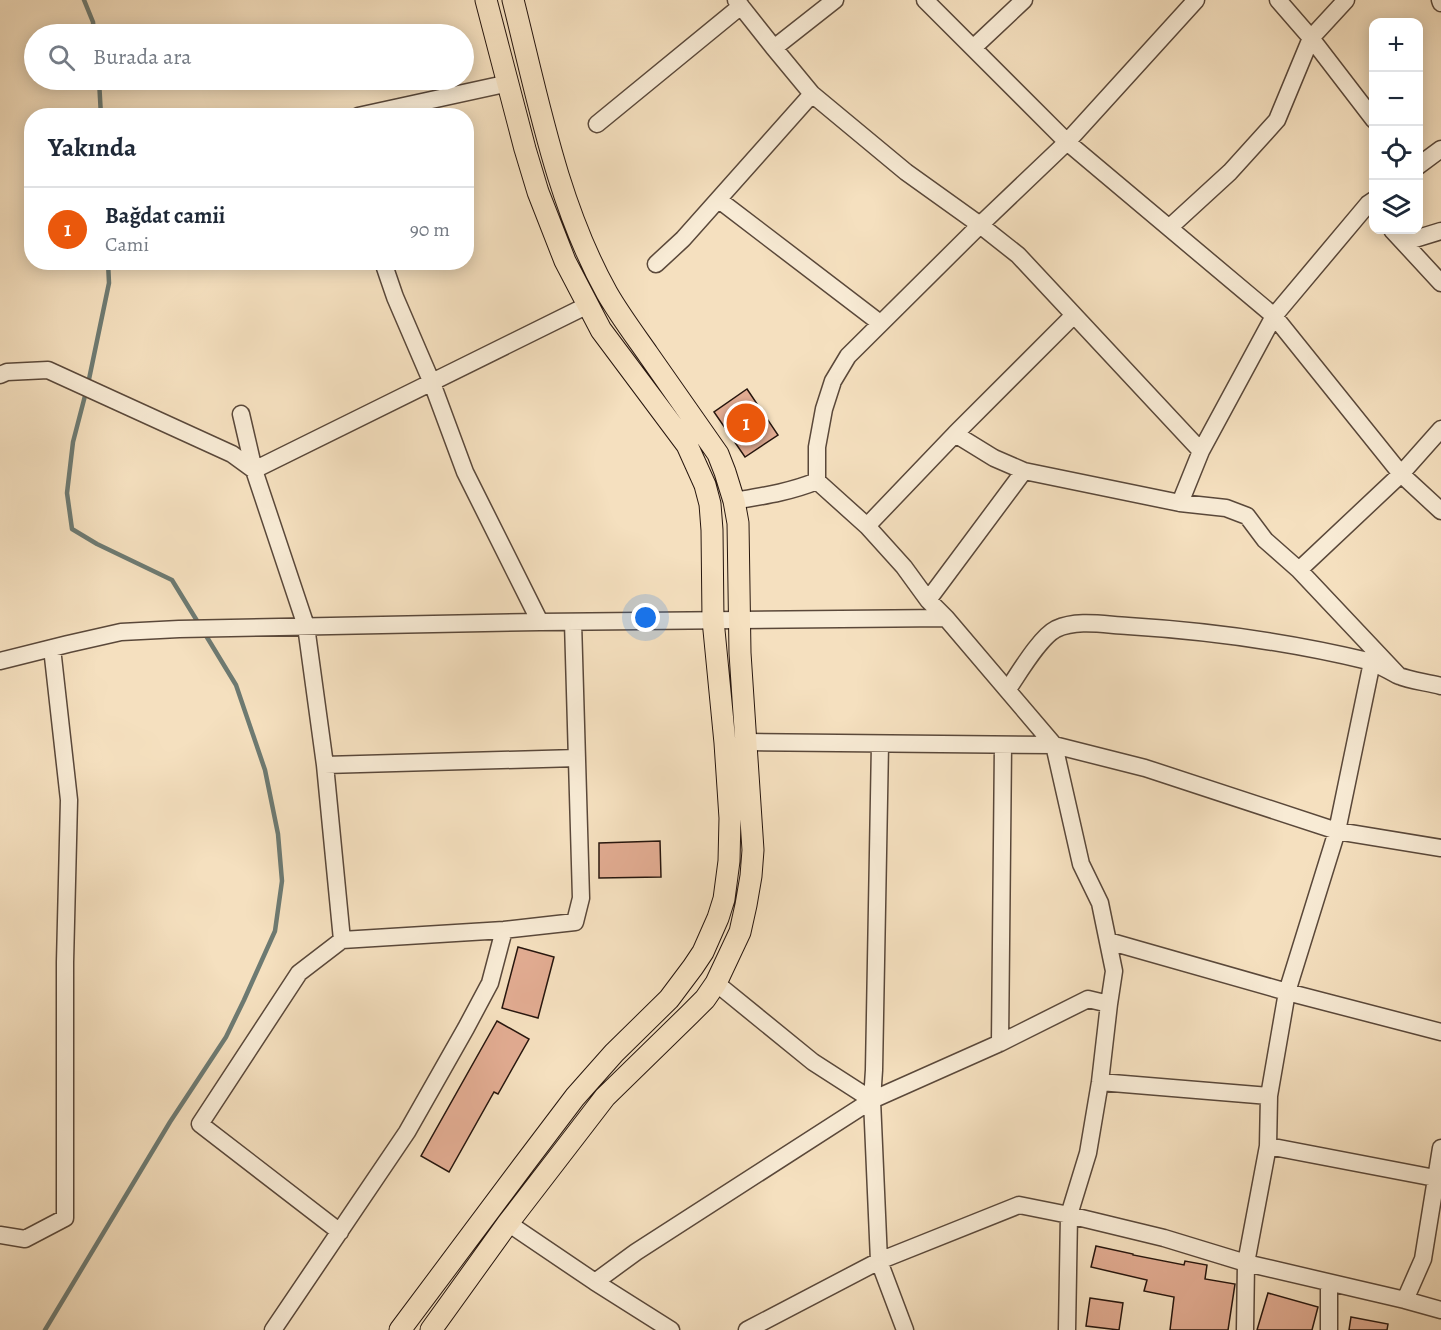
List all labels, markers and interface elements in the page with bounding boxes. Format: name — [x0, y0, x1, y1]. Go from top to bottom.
map controls — [1369, 18, 1423, 234]
button: + — [1369, 18, 1423, 72]
search box — [24, 24, 474, 90]
icon: search — [45, 41, 78, 74]
text: Burada ara — [93, 42, 192, 72]
button: − — [1369, 72, 1423, 126]
button: locate — [1369, 126, 1423, 180]
text: Yakında — [48, 130, 137, 165]
button: layers — [1369, 180, 1423, 234]
text: Bağdat camii — [105, 201, 225, 231]
text: 1 — [64, 216, 71, 243]
text: 90 m — [410, 216, 450, 243]
text: Cami — [105, 231, 149, 258]
pin: 1 — [726, 400, 766, 446]
your location — [631, 603, 660, 632]

